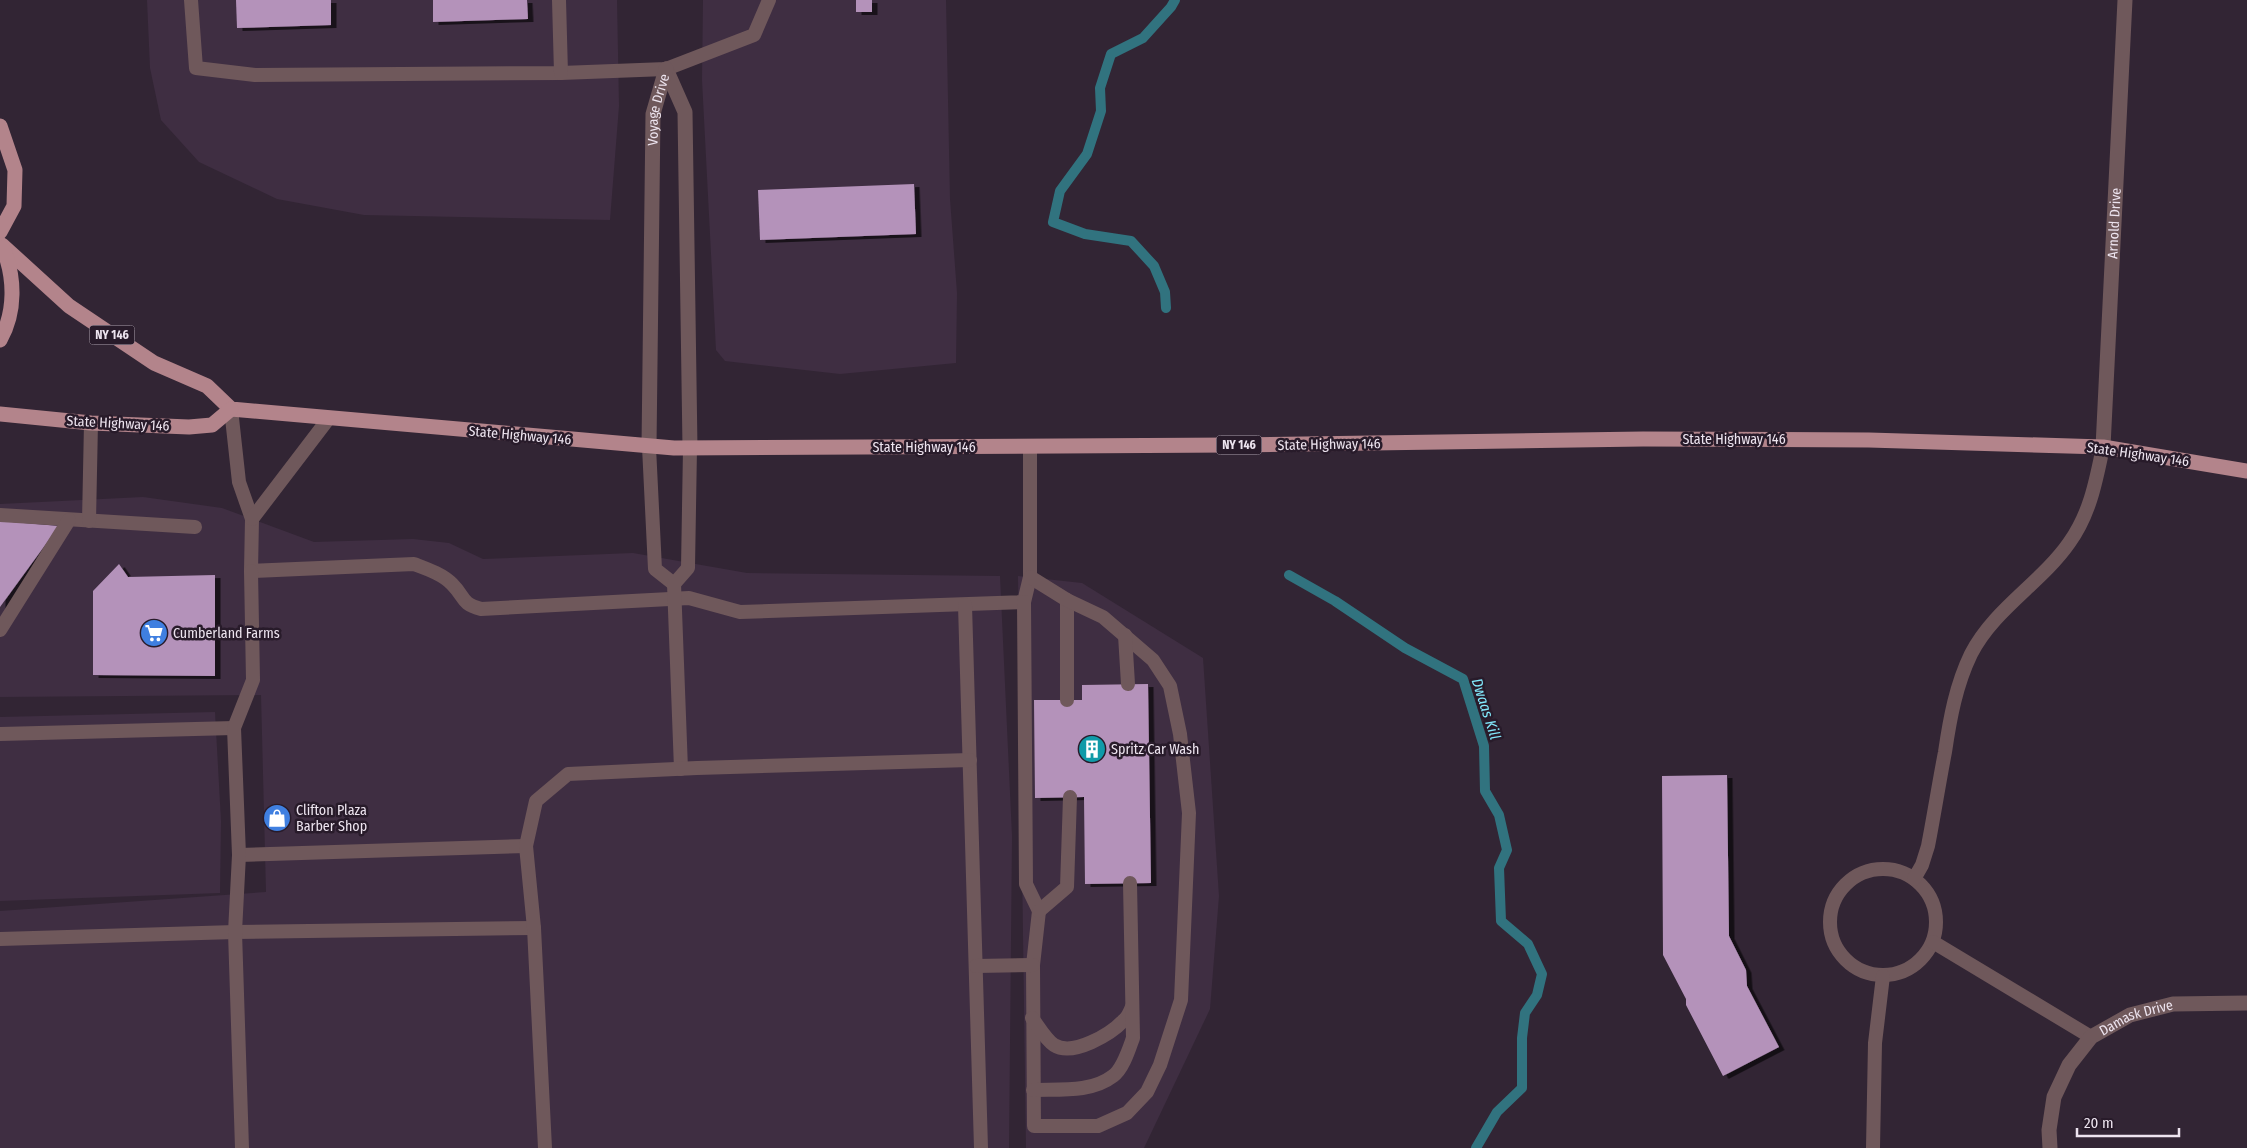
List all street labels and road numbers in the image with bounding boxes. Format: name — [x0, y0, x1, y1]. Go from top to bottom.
street label: Voyage Drive — [645, 72, 673, 146]
street label: Arnold Drive — [2104, 187, 2125, 259]
road number: NY 146 — [90, 326, 134, 344]
street label: State Highway 146 — [66, 412, 170, 435]
street label: State Highway 146 — [468, 423, 572, 448]
street label: State Highway 146 — [1682, 431, 1786, 448]
street label: State Highway 146 — [1277, 435, 1381, 454]
road number: NY 146 — [1216, 436, 1262, 454]
street label: State Highway 146 — [872, 439, 976, 456]
street label: State Highway 146 — [2086, 439, 2190, 470]
street label: Damask Drive — [2096, 996, 2175, 1040]

